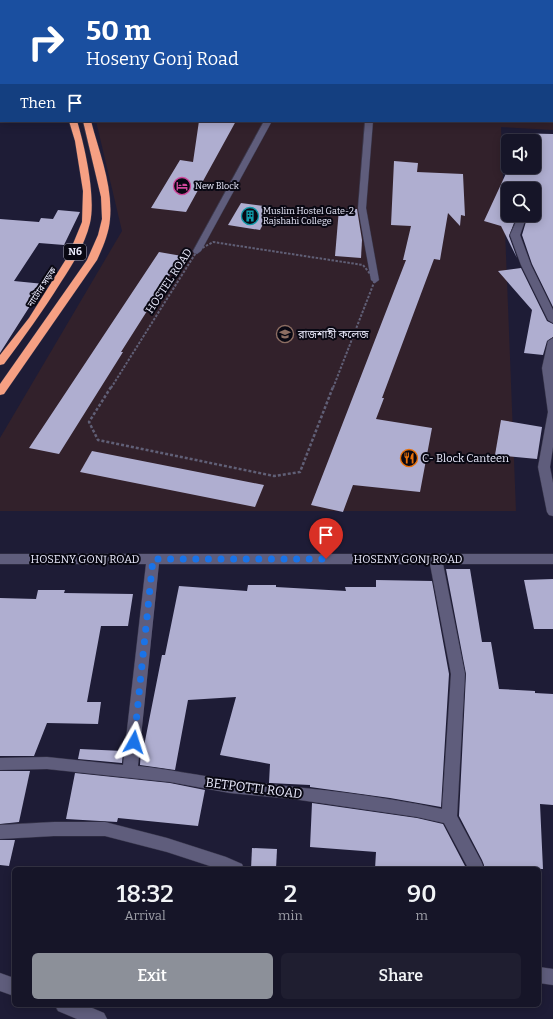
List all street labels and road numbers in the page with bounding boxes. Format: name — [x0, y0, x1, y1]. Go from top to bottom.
road number: N6 — [64, 244, 86, 260]
street label: HOSTEL ROAD — [143, 246, 195, 316]
street label: নাটোর সড়ক — [24, 264, 59, 309]
street label: HOSENY GONJ ROAD — [30, 553, 140, 566]
street label: HOSENY GONJ ROAD — [353, 553, 463, 566]
street label: BETPOTTI ROAD — [205, 775, 303, 801]

